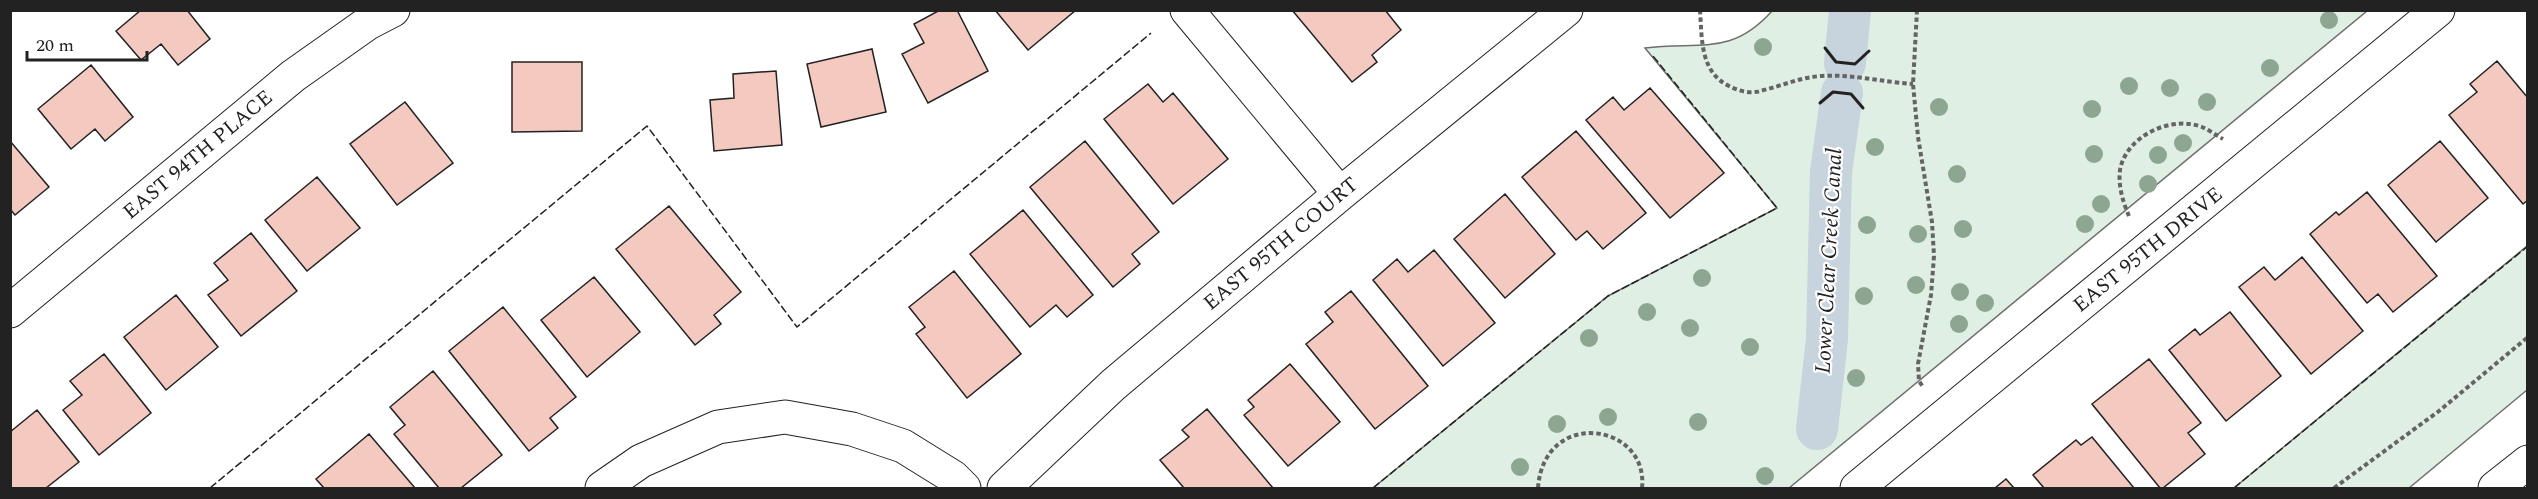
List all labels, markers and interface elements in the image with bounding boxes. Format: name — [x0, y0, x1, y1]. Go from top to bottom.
scale bar — [27, 24, 147, 62]
text: 20 m — [36, 32, 74, 59]
street label: EAST 94TH PLACE — [116, 82, 280, 228]
water label: Lower Clear Creek Canal — [1807, 147, 1851, 375]
street label: EAST 95TH COURT — [1196, 169, 1366, 319]
street label: EAST 95TH DRIVE — [2066, 179, 2230, 321]

